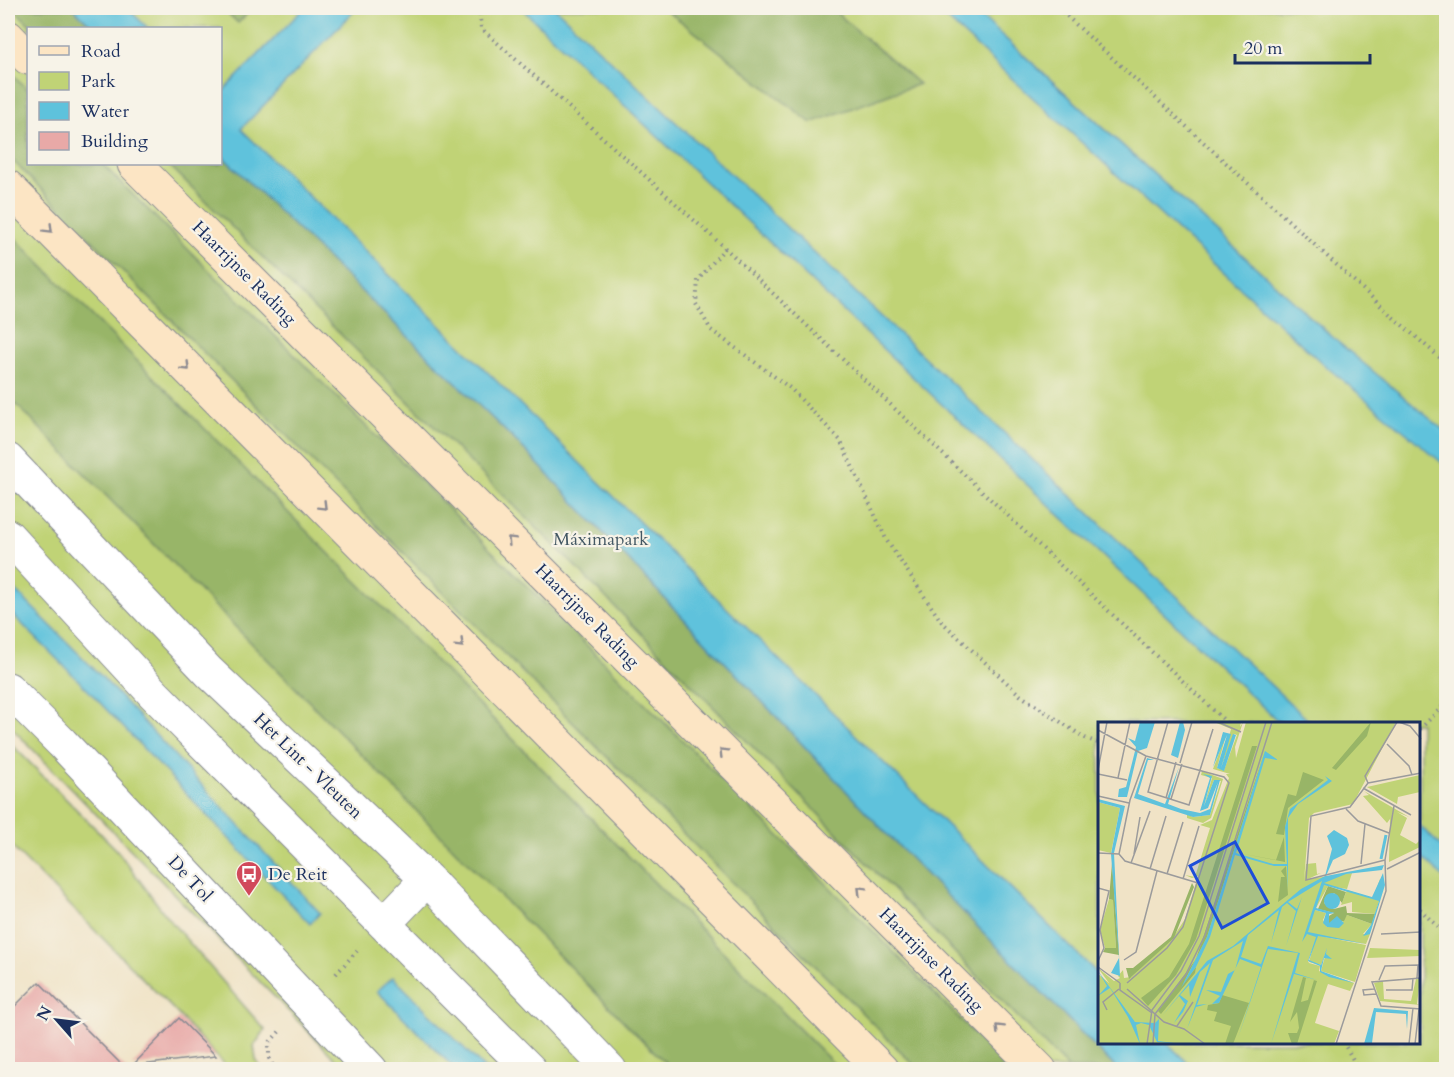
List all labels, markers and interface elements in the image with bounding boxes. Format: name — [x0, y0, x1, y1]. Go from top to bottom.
legend — [27, 27, 222, 165]
scale bar — [1235, 27, 1370, 65]
text: 20 m — [1244, 36, 1283, 61]
text: Road — [81, 39, 121, 64]
text: Park — [81, 69, 116, 94]
text: Water — [80, 99, 130, 124]
text: Building — [81, 129, 149, 154]
street label: Haarrijnse Rading — [186, 215, 302, 331]
one-way arrow — [41, 221, 52, 232]
one-way arrow — [179, 361, 190, 371]
one-way arrow — [316, 498, 327, 509]
park label: Máximapark — [553, 527, 649, 552]
one-way arrow — [508, 537, 519, 548]
street label: Haarrijnse Rading — [529, 558, 645, 674]
one-way arrow — [453, 637, 464, 648]
street label: Het Lint - Vleuten — [248, 707, 369, 825]
inset map — [1098, 722, 1421, 1044]
one-way arrow — [720, 749, 731, 760]
street label: De Tol — [162, 850, 218, 908]
bus stop icon: De Reit — [234, 859, 264, 897]
place label: De Reit — [268, 862, 327, 887]
one-way arrow — [858, 887, 869, 898]
street label: Haarrijnse Rading — [873, 902, 989, 1018]
north arrow — [27, 990, 87, 1050]
text: N — [32, 1002, 58, 1025]
one-way arrow — [995, 1025, 1006, 1035]

